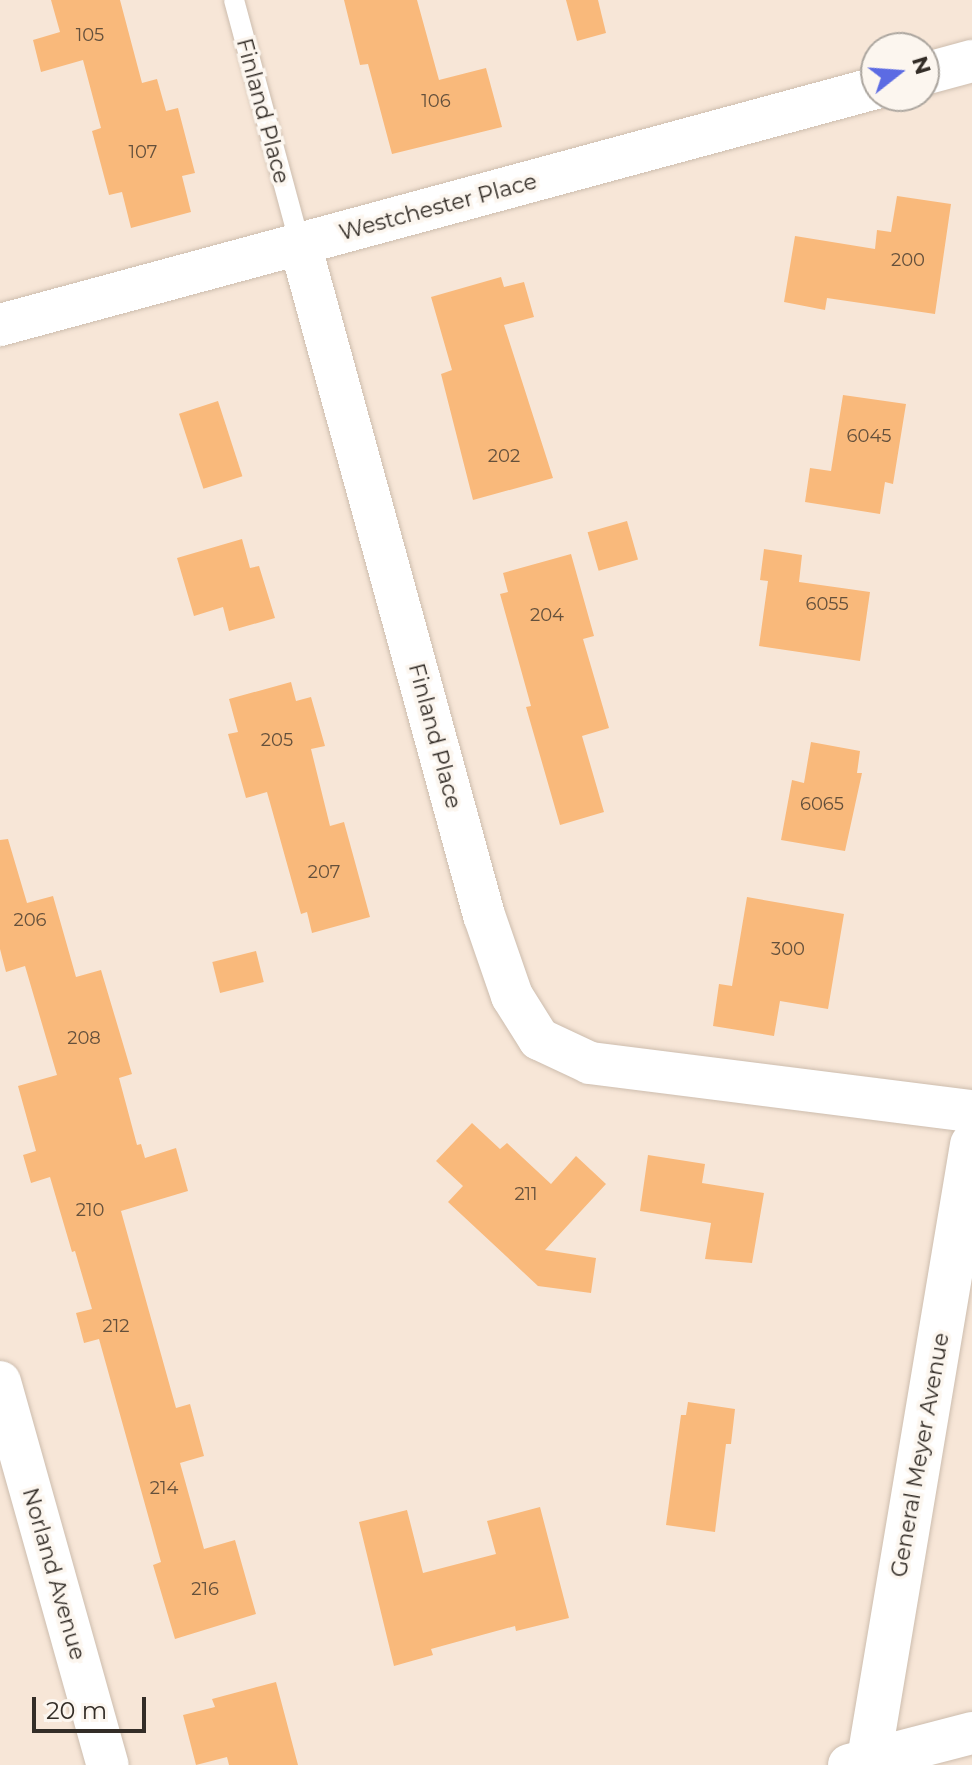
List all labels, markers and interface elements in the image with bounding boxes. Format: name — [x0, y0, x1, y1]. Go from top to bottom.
house number: 105 — [76, 24, 104, 46]
north arrow — [860, 32, 940, 112]
street label: Finland Place — [231, 35, 295, 187]
text: N — [906, 53, 937, 78]
house number: 106 — [421, 90, 451, 112]
house number: 107 — [129, 141, 157, 163]
street label: Westchester Place — [336, 168, 540, 246]
house number: 200 — [891, 249, 925, 271]
house number: 6045 — [847, 425, 891, 447]
house number: 202 — [488, 445, 520, 467]
house number: 6055 — [805, 593, 849, 615]
house number: 204 — [530, 604, 564, 626]
street label: Finland Place — [403, 660, 467, 812]
house number: 205 — [261, 729, 293, 751]
house number: 6065 — [800, 793, 844, 815]
house number: 207 — [308, 861, 340, 883]
house number: 206 — [13, 909, 47, 931]
house number: 300 — [771, 938, 805, 960]
house number: 208 — [67, 1027, 101, 1049]
house number: 211 — [514, 1183, 538, 1205]
house number: 210 — [76, 1199, 104, 1221]
house number: 212 — [103, 1315, 129, 1337]
street label: General Meyer Avenue — [885, 1331, 955, 1579]
house number: 214 — [150, 1477, 178, 1499]
street label: Norland Avenue — [17, 1485, 91, 1663]
house number: 216 — [191, 1578, 219, 1600]
scale bar — [36, 1681, 150, 1731]
text: 20 m — [46, 1696, 107, 1725]

